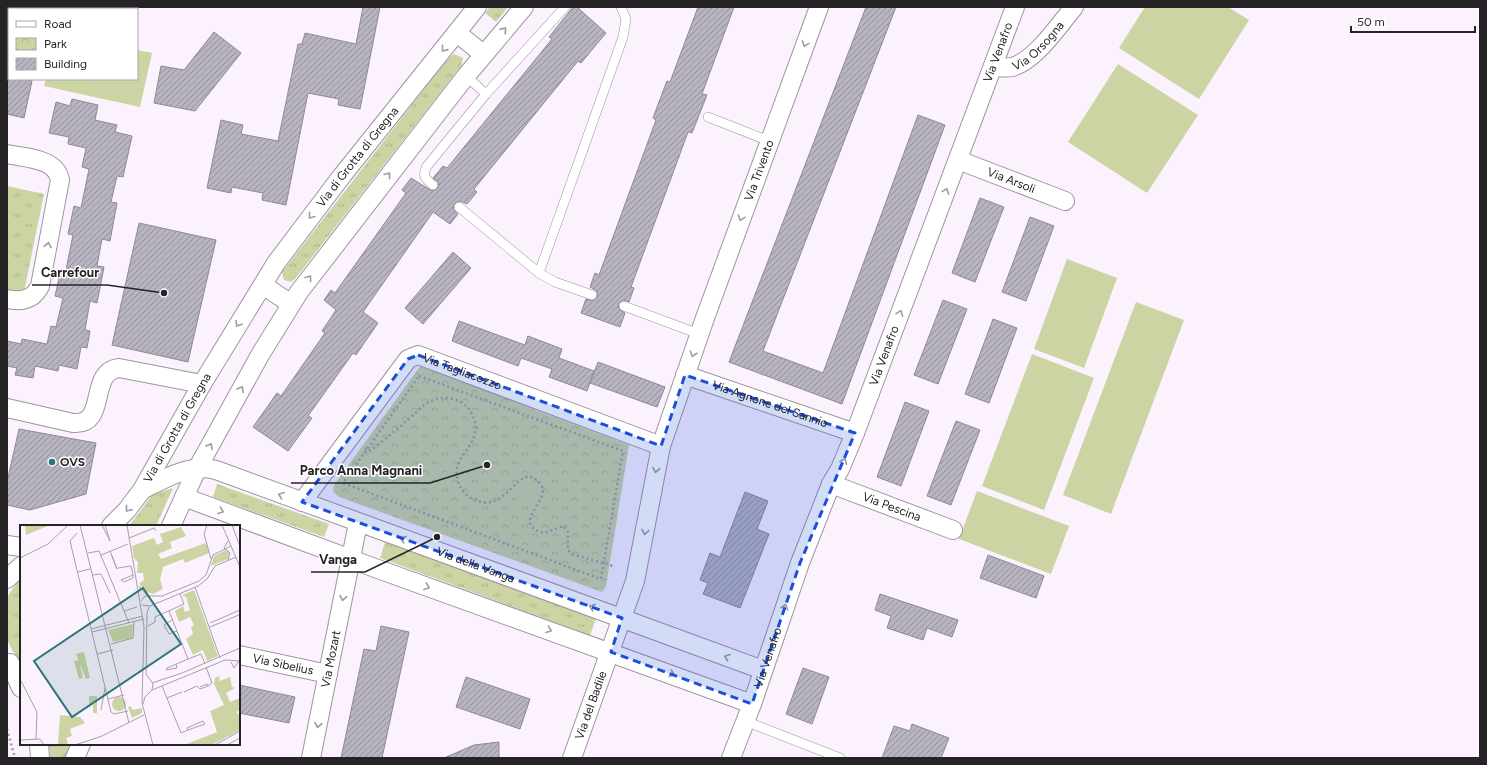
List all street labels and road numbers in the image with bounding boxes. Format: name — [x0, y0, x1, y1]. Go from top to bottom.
street label: Via Orsogna — [1010, 19, 1067, 73]
street label: Via Venafro — [980, 20, 1016, 84]
street label: Via di Grotta di Gregna — [314, 104, 401, 210]
street label: Via Trivento — [742, 138, 777, 203]
street label: Via Arsoli — [985, 165, 1037, 196]
street label: Via Venafro — [866, 324, 902, 387]
street label: Via Tagliacozzo — [421, 350, 504, 393]
street label: Via di Grotta di Gregna — [141, 371, 214, 485]
street label: Via Agnone del Sannio — [711, 378, 830, 430]
street label: Via Pescina — [861, 490, 923, 524]
street label: Via della Vanga — [435, 544, 517, 586]
street label: Via Venafro — [751, 625, 785, 690]
street label: Via Mozart — [318, 629, 343, 689]
street label: Via Sibelius — [251, 651, 315, 678]
street label: Via del Badile — [572, 669, 610, 741]

